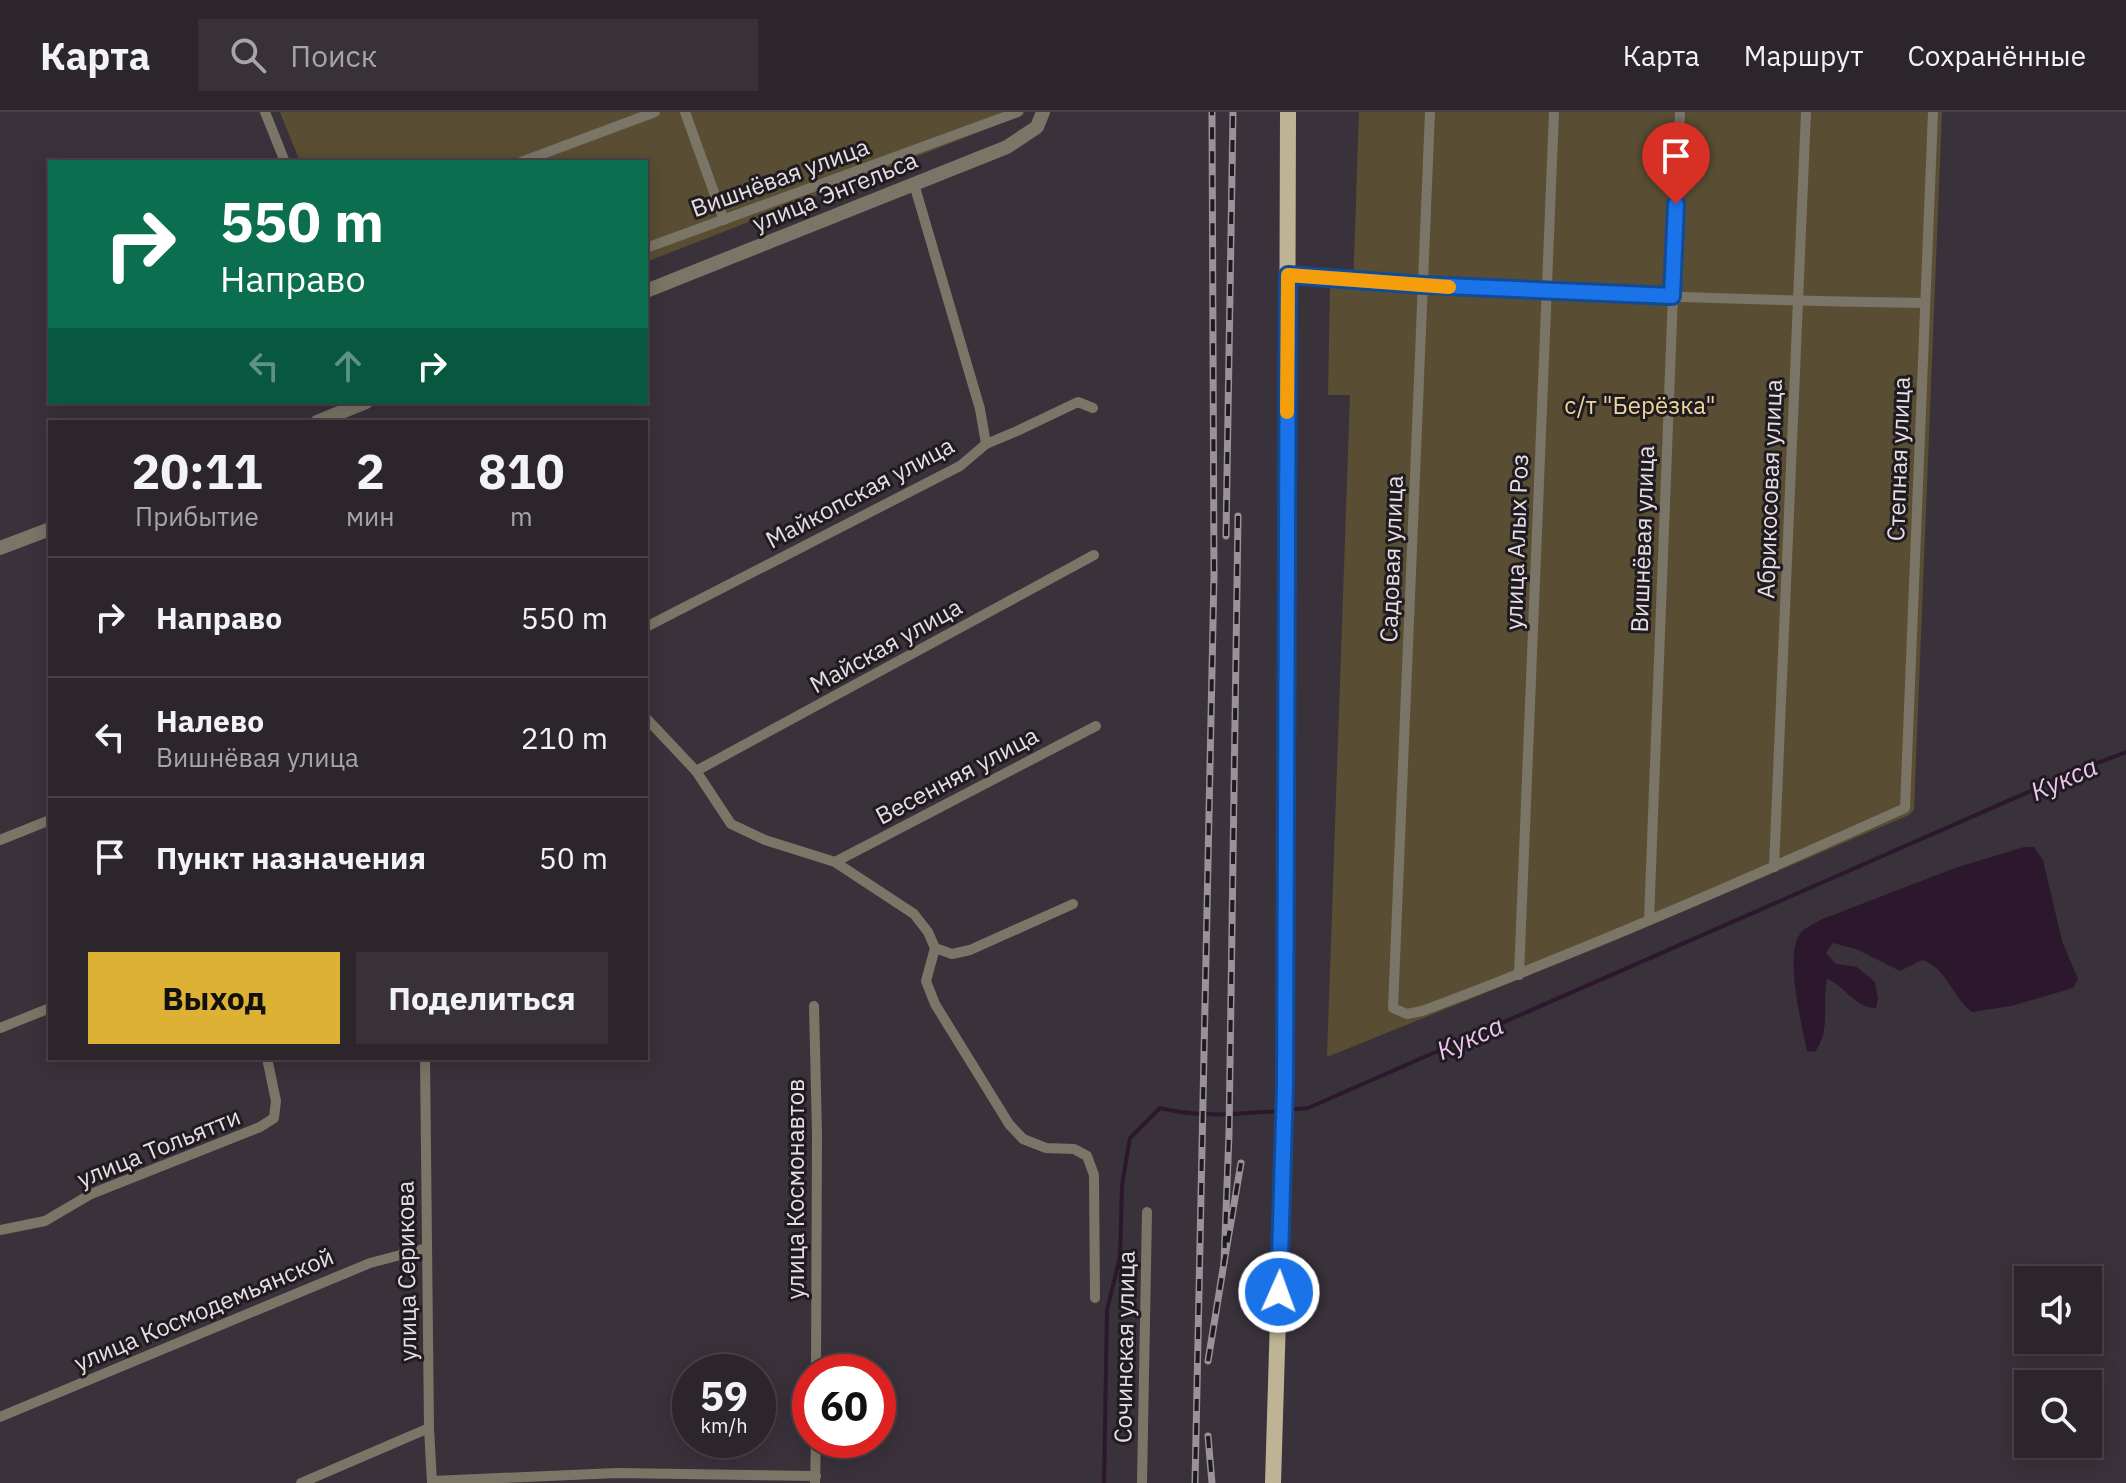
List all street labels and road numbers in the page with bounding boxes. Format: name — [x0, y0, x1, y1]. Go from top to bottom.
street label: Вишнёвая улица — [686, 130, 873, 224]
street label: улица Энгельса — [747, 143, 922, 239]
street label: Степная улица — [1879, 376, 1917, 542]
street label: Абрикосовая улица — [1749, 378, 1789, 599]
street label: Майкопская улица — [760, 429, 960, 555]
street label: Вишнёвая улица — [1623, 445, 1661, 633]
street label: улица Алых Роз — [1497, 453, 1535, 630]
street label: Садовая улица — [1372, 475, 1410, 643]
street label: Майская улица — [804, 590, 967, 700]
street label: Весенняя улица — [870, 719, 1044, 831]
street label: улица Космонавтов — [779, 1079, 811, 1299]
street label: улица Тольятти — [72, 1100, 245, 1194]
street label: улица Серикова — [388, 1180, 424, 1362]
street label: улица Космодемьянской — [69, 1240, 338, 1378]
street label: Сочинская улица — [1106, 1250, 1142, 1443]

